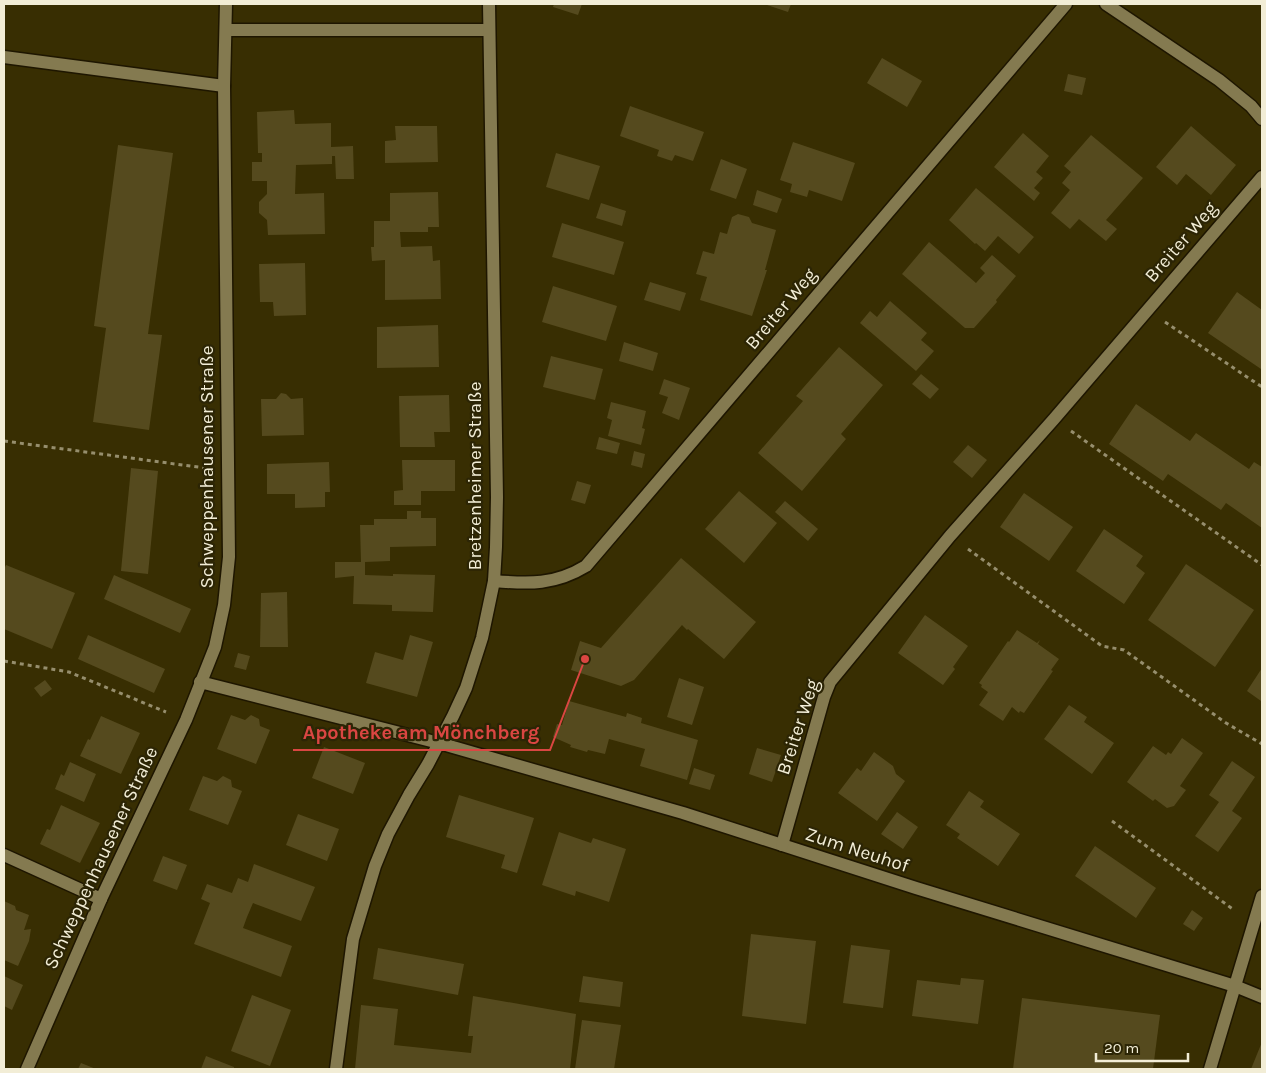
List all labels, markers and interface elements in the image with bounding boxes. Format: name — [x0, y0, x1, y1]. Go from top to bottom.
street label: Breiter Weg — [1140, 197, 1222, 287]
street label: Breiter Weg — [741, 264, 821, 354]
street label: Schweppenhausener Straße — [196, 346, 218, 588]
street label: Bretzenheimer Straße — [464, 382, 486, 570]
street label: Breiter Weg — [772, 676, 824, 778]
callout: Apotheke am Mönchberg — [293, 715, 550, 750]
text: Apotheke am Mönchberg — [303, 721, 540, 744]
street label: Schweppenhausener Straße — [40, 743, 162, 973]
street label: Zum Neuhof — [802, 823, 912, 877]
scale bar — [1096, 1030, 1188, 1062]
text: 20 m — [1104, 1039, 1139, 1057]

